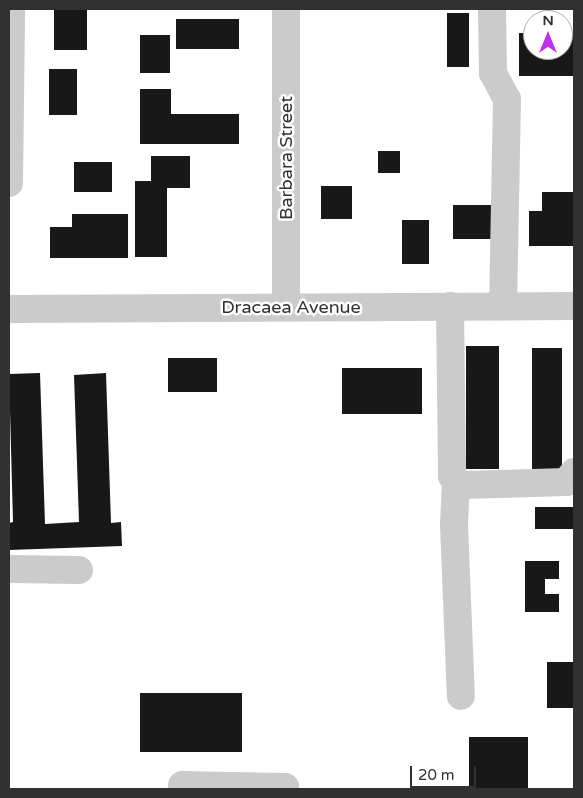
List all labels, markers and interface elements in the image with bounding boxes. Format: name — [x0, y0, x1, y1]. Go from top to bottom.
north arrow — [523, 10, 573, 60]
text: N — [542, 12, 554, 29]
street label: Barbara Street — [275, 96, 297, 220]
street label: Dracaea Avenue — [221, 296, 361, 318]
scale bar — [413, 756, 479, 788]
text: 20 m — [418, 766, 455, 784]

